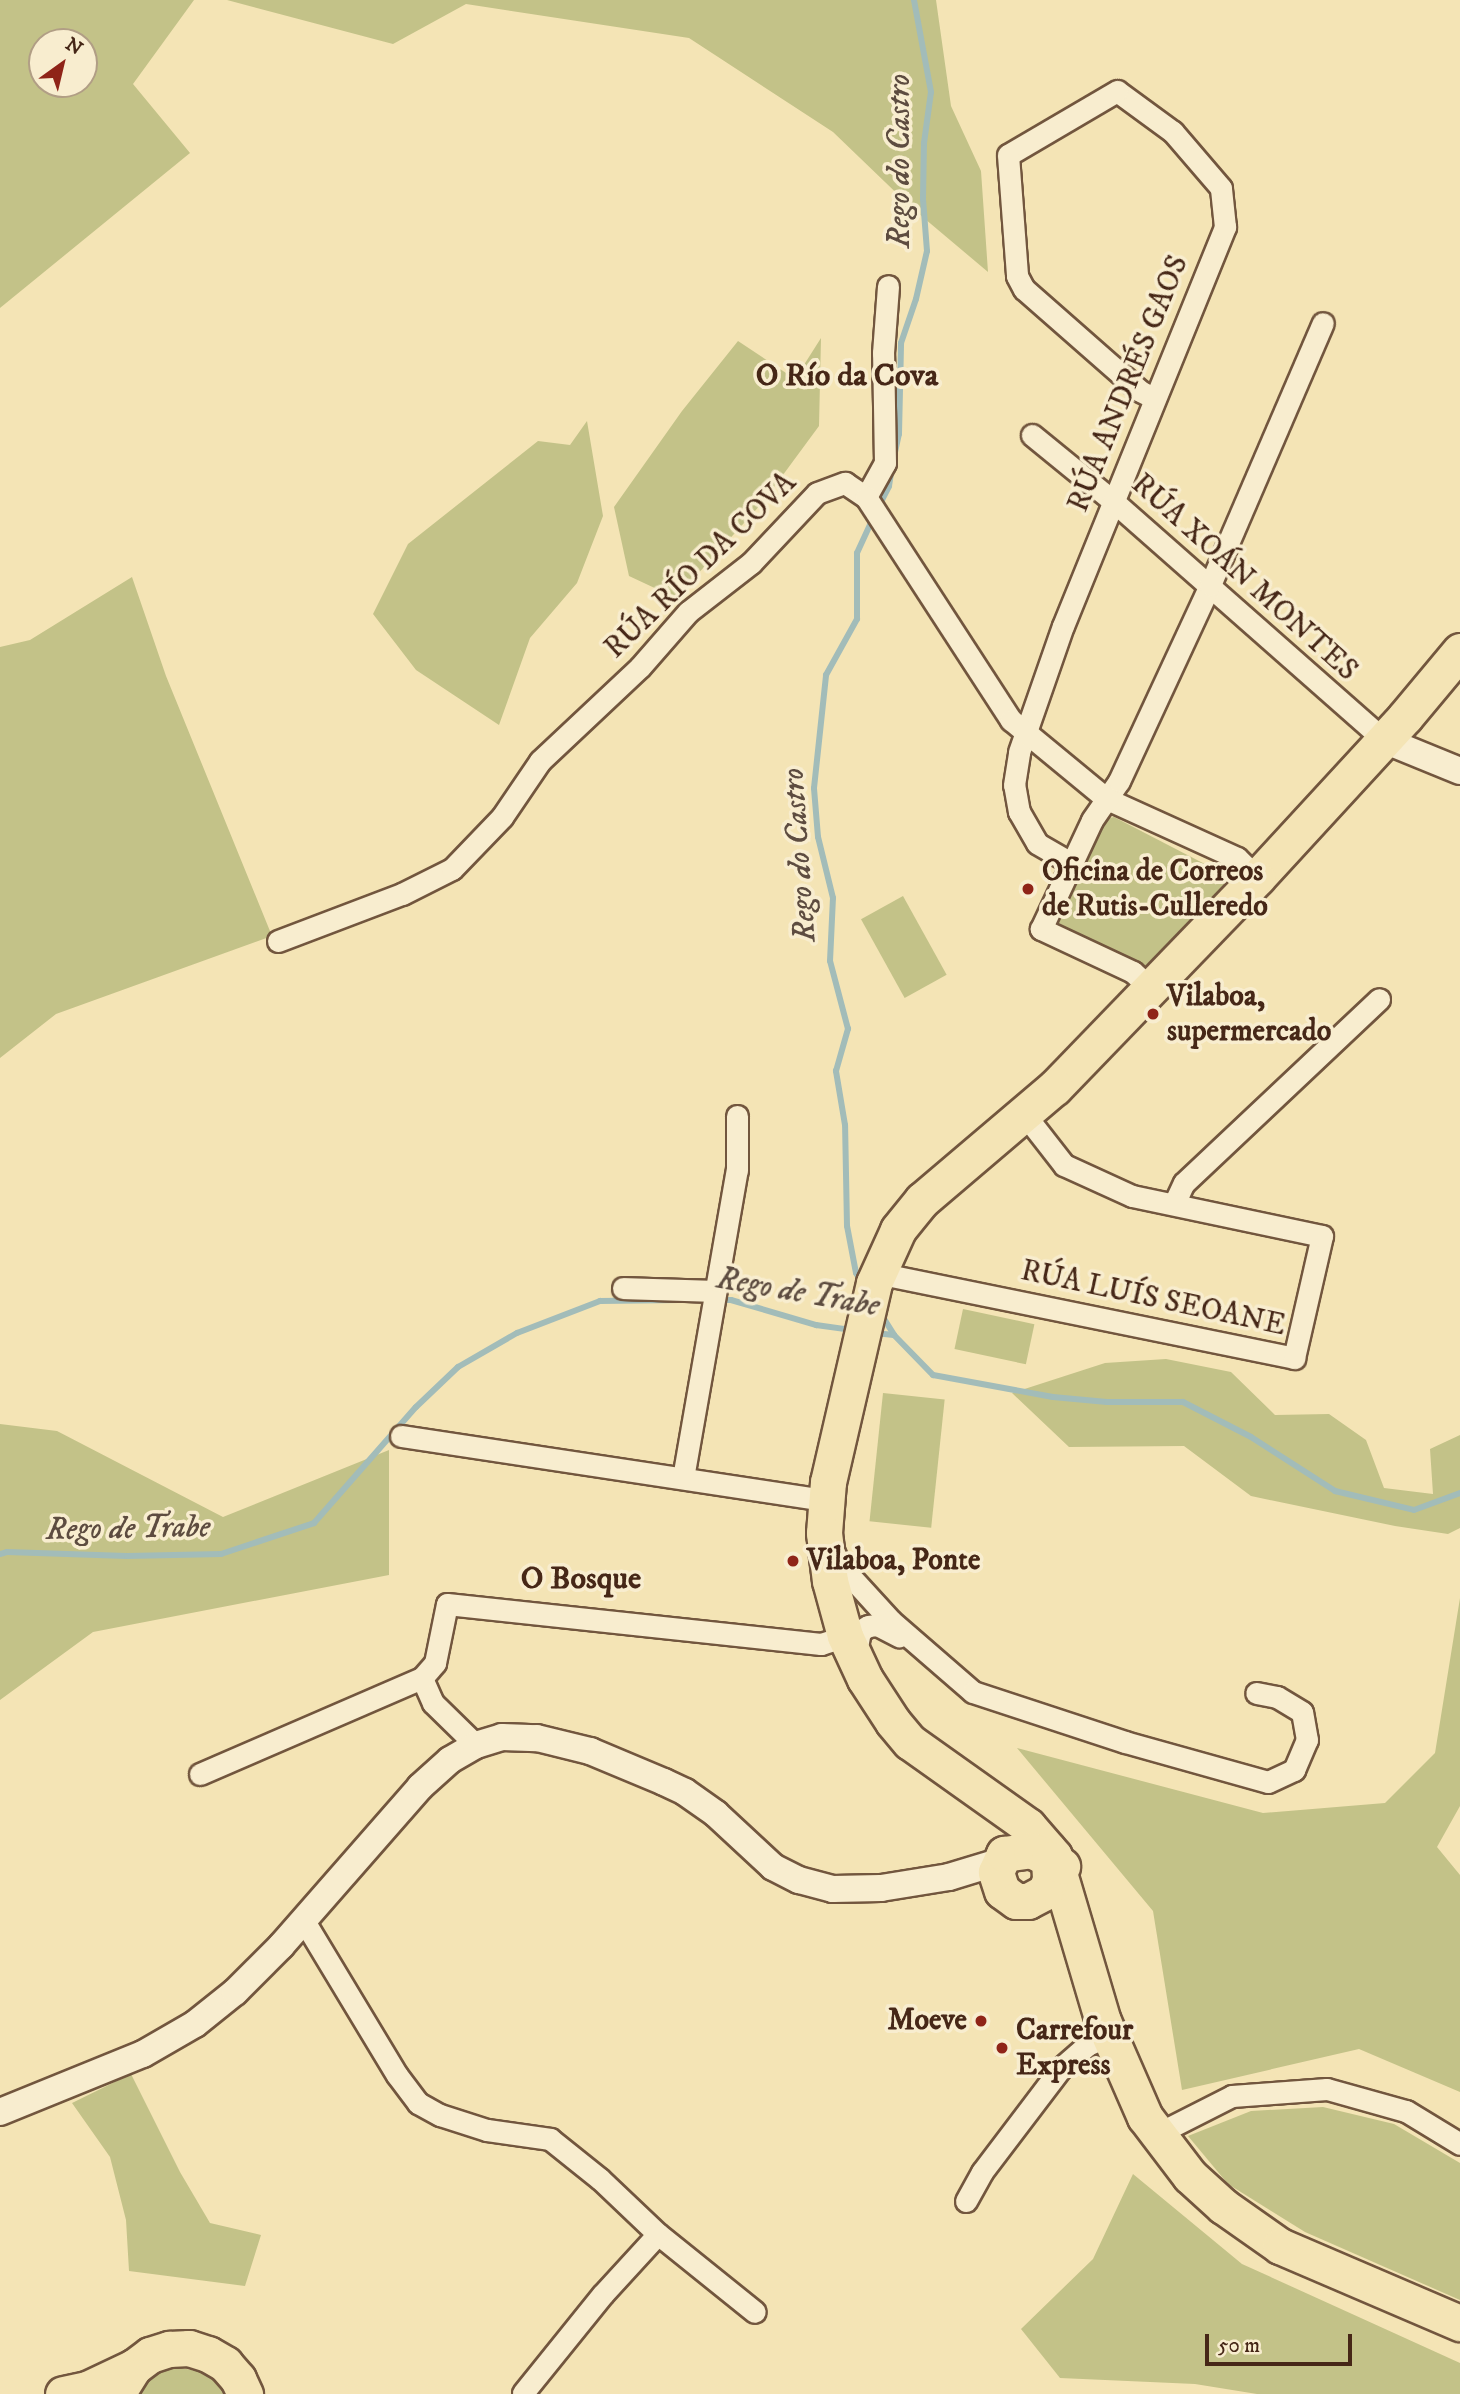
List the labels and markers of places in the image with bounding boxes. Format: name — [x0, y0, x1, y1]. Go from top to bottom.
place label: Oficina de Correos de Rutis-Culleredo — [1042, 854, 1268, 924]
marker: Oficina de Correos de Rutis-Culleredo — [1020, 881, 1036, 897]
place label: Vilaboa, supermercado — [1167, 979, 1331, 1050]
marker: Vilaboa, supermercado — [1145, 1006, 1161, 1022]
place label: Vilaboa, Ponte — [807, 1543, 980, 1579]
marker: Vilaboa, Ponte — [785, 1553, 801, 1569]
place label: Moeve — [887, 2003, 967, 2039]
marker: Moeve — [973, 2013, 989, 2029]
place label: Carrefour Express — [1016, 2013, 1133, 2084]
marker: Carrefour Express — [994, 2040, 1010, 2056]

